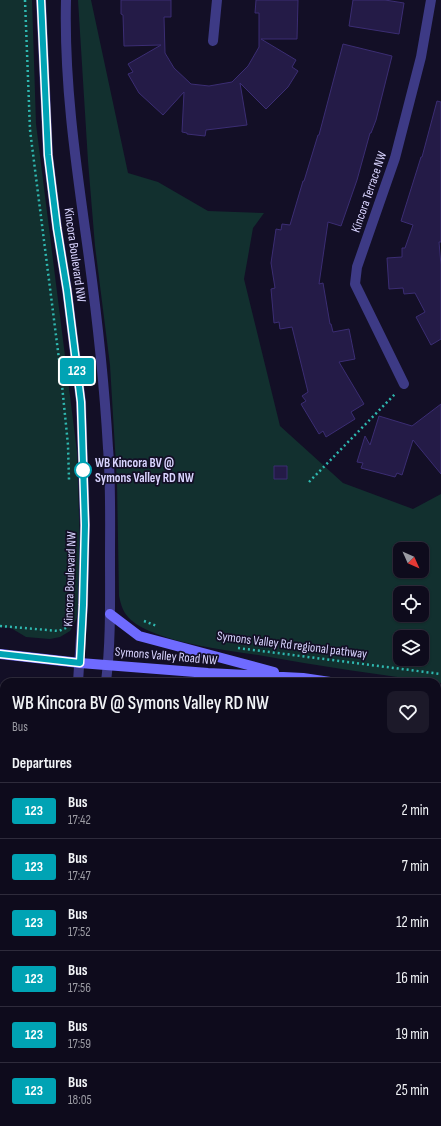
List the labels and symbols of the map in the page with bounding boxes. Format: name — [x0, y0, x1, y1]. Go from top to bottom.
street label: Kincora Terrace NW — [348, 149, 390, 235]
street label: Kincora Boulevard NW — [60, 207, 90, 304]
line badge: 123 — [54, 358, 100, 384]
place label: WB Kincora BV @ Symons Valley RD NW — [95, 455, 194, 486]
marker: WB Kincora BV @ Symons Valley RD NW — [74, 461, 92, 479]
street label: Kincora Boulevard NW — [60, 531, 80, 627]
north arrow — [393, 542, 429, 578]
street label: Symons Valley Rd regional pathway — [216, 628, 368, 662]
street label: Symons Valley Road NW — [114, 644, 218, 669]

